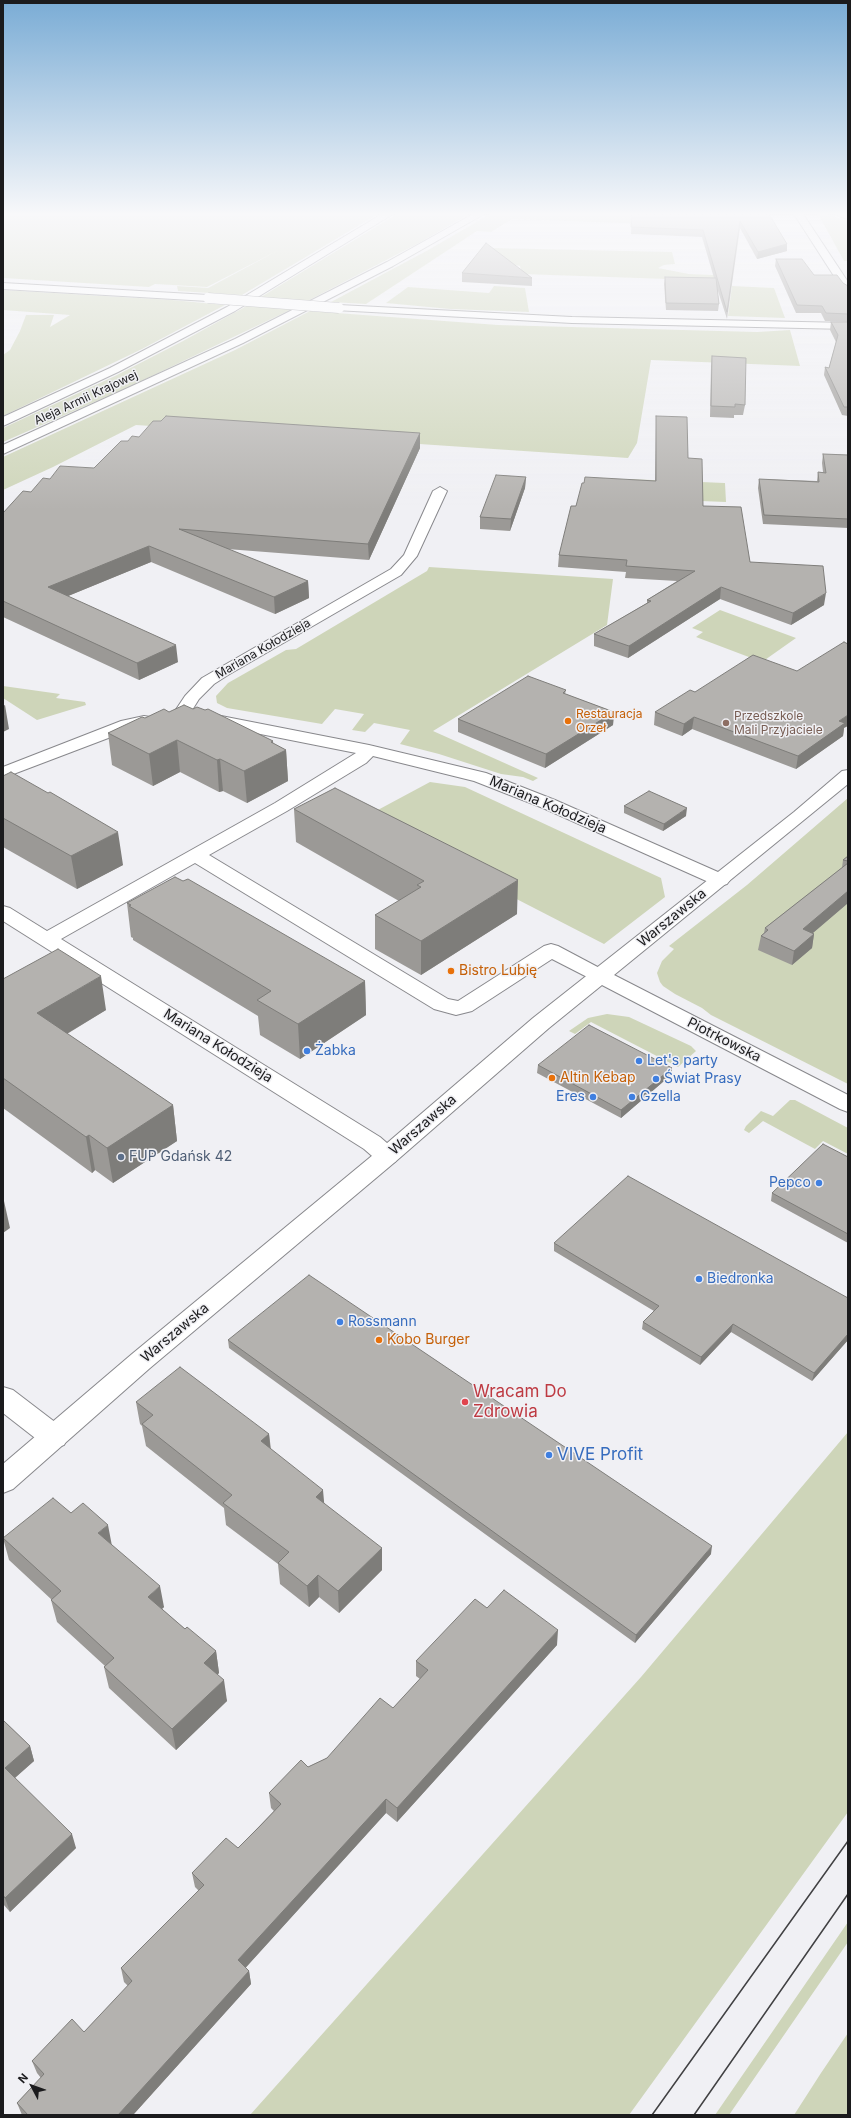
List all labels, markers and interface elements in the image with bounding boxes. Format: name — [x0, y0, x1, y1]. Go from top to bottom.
street label: Aleja Armii Krajowej — [32, 368, 140, 428]
street label: Mariana Kołodzieja — [213, 616, 313, 682]
place label: Restauracja Orzeł — [576, 707, 642, 735]
place label: Przedszkole Mali Przyjaciele — [734, 709, 823, 737]
marker: Restauracja Orzeł — [563, 716, 573, 726]
marker: Przedszkole Mali Przyjaciele — [721, 718, 731, 728]
street label: Mariana Kołodzieja — [487, 773, 609, 837]
street label: Warszawska — [634, 885, 710, 951]
place label: Bistro Lubię — [459, 963, 537, 979]
marker: Bistro Lubię — [446, 966, 456, 976]
street label: Mariana Kołodzieja — [160, 1006, 276, 1086]
street label: Piotrkowska — [684, 1014, 764, 1066]
place label: Żabka — [315, 1043, 356, 1059]
marker: Żabka — [302, 1046, 312, 1056]
place label: Let's party — [647, 1053, 718, 1069]
marker: Let's party — [634, 1056, 644, 1066]
place label: Altin Kebap — [560, 1070, 636, 1086]
place label: Świat Prasy — [664, 1071, 742, 1087]
marker: Altin Kebap — [547, 1073, 557, 1083]
marker: Świat Prasy — [651, 1074, 661, 1084]
place label: Eres — [556, 1089, 585, 1105]
place label: Gzella — [640, 1089, 681, 1105]
street label: Warszawska — [386, 1091, 460, 1159]
marker: Eres — [588, 1092, 598, 1102]
marker: Gzella — [627, 1092, 637, 1102]
place label: FUP Gdańsk 42 — [129, 1149, 232, 1165]
marker: FUP Gdańsk 42 — [116, 1152, 126, 1162]
place label: Pepco — [769, 1175, 811, 1191]
marker: Pepco — [814, 1178, 824, 1188]
place label: Biedronka — [707, 1271, 774, 1287]
marker: Biedronka — [694, 1274, 704, 1284]
street label: Warszawska — [138, 1300, 212, 1366]
place label: Rossmann — [348, 1314, 417, 1330]
marker: Rossmann — [335, 1317, 345, 1327]
place label: Kobo Burger — [387, 1332, 470, 1348]
marker: Kobo Burger — [374, 1335, 384, 1345]
place label: Wracam Do Zdrowia — [473, 1382, 567, 1422]
marker: Wracam Do Zdrowia — [460, 1397, 470, 1407]
place label: VIVE Profit — [557, 1445, 643, 1465]
marker: VIVE Profit — [544, 1450, 554, 1460]
north arrow — [12, 2066, 52, 2106]
text: N — [15, 2070, 31, 2086]

